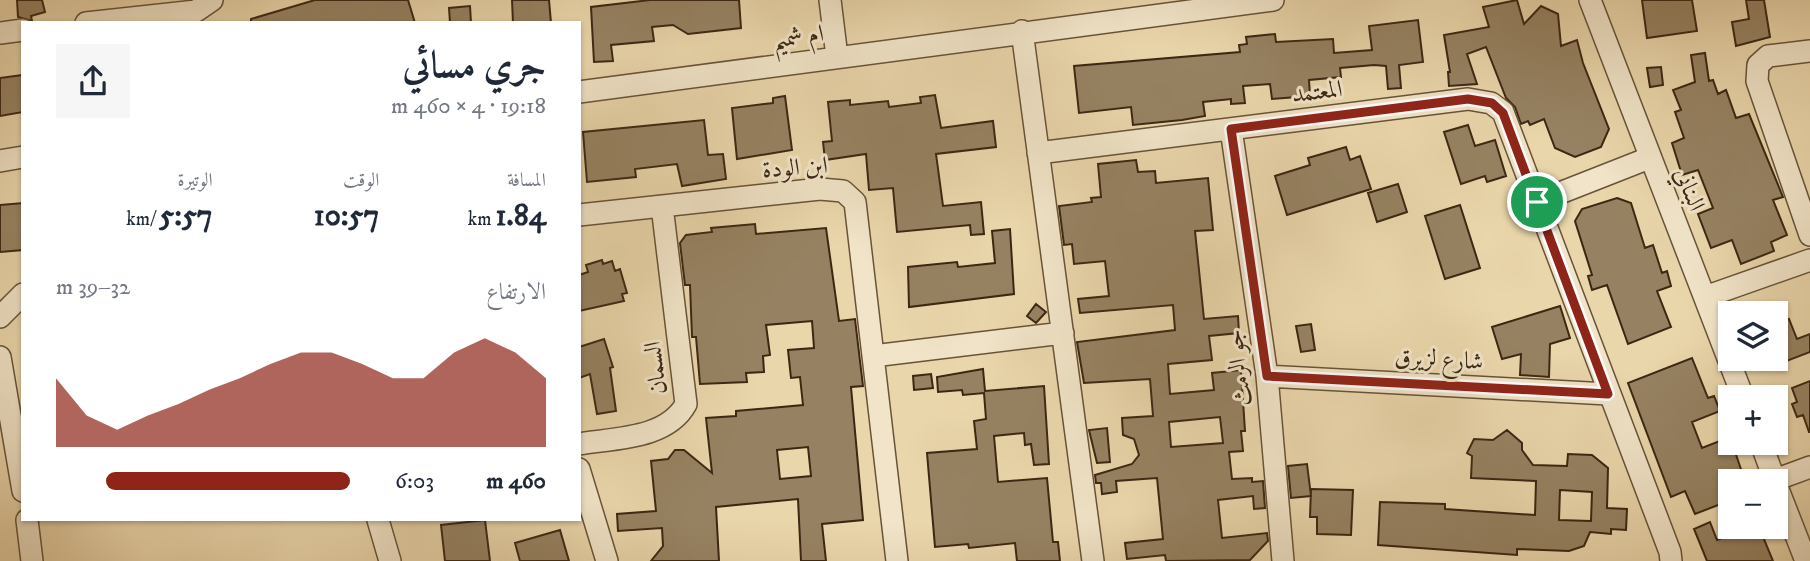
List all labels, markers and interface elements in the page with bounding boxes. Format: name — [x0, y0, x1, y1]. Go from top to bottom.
street label: ام شميم — [771, 19, 827, 63]
text: جري مسائي — [402, 42, 546, 90]
button: share — [56, 44, 130, 118]
street label: المعتمد — [1290, 74, 1344, 110]
text: 19:18 · 4 × 460 m — [391, 92, 546, 121]
street label: ابن الودة — [761, 151, 829, 185]
street label: البناني — [1664, 163, 1711, 217]
text: الوتيرة — [178, 169, 213, 192]
text: الوقت — [343, 169, 379, 192]
text: المسافة — [507, 169, 546, 192]
pin — [1507, 172, 1567, 232]
icon: arrive — [1518, 183, 1556, 221]
text: 5:57 — [159, 198, 213, 235]
text: 10:57 — [314, 198, 379, 235]
text: 1.84 — [496, 198, 546, 235]
text: /km — [126, 208, 159, 231]
text: km — [468, 208, 496, 231]
text: 32–39 m — [56, 273, 130, 302]
text: الارتفاع — [486, 278, 546, 307]
map controls — [1718, 301, 1788, 539]
button: layers — [1718, 301, 1788, 371]
street label: جو الرمث — [1219, 328, 1259, 408]
street label: السمان — [638, 340, 674, 396]
street label: شارع لزيرق — [1394, 343, 1484, 381]
button: + — [1718, 385, 1788, 455]
text: 6:03 — [395, 467, 434, 496]
text: 460 m — [486, 467, 546, 496]
button: − — [1718, 469, 1788, 539]

